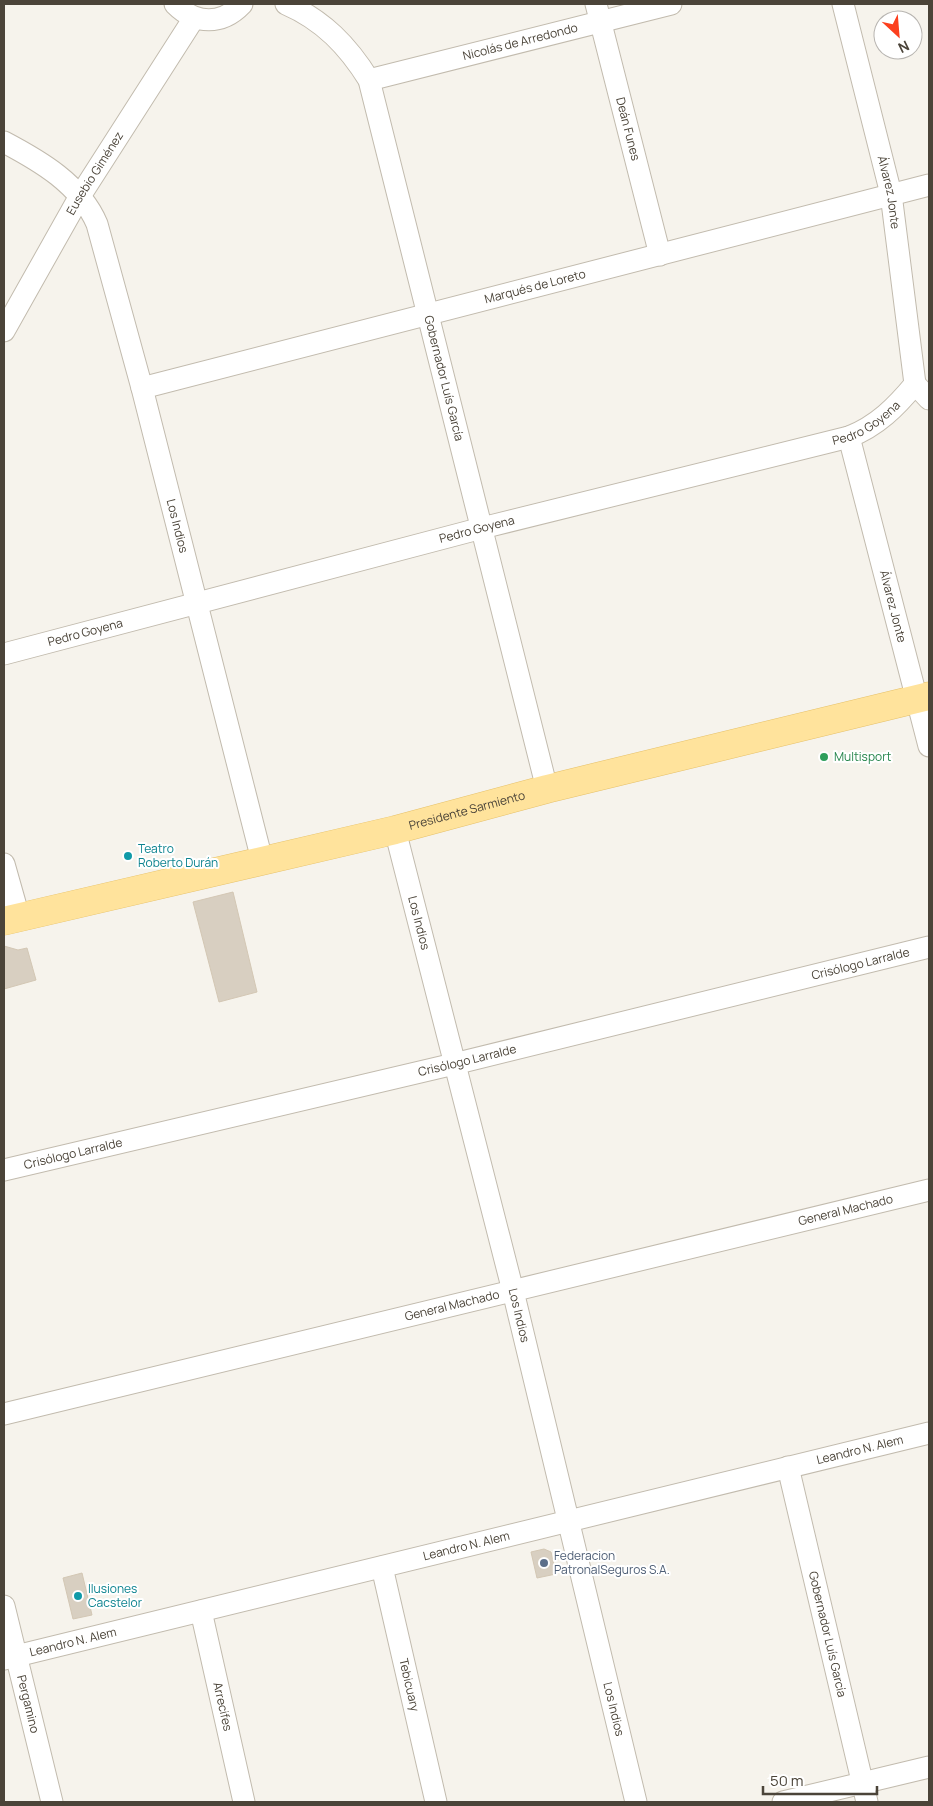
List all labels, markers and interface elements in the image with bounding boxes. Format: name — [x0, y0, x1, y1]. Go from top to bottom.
north arrow — [873, 10, 923, 60]
street label: Nicolás de Arredondo — [461, 19, 579, 64]
text: N — [895, 36, 913, 58]
street label: Deán Funes — [612, 95, 645, 162]
street label: Eusebio Giménez — [62, 128, 127, 218]
street label: Álvarez Jonte — [874, 154, 904, 230]
street label: Marqués de Loreto — [483, 265, 587, 307]
street label: Gobernador Luís García — [420, 314, 468, 443]
street label: Pedro Goyena — [830, 397, 904, 449]
street label: Los Indios — [163, 497, 193, 555]
street label: Pedro Goyena — [437, 511, 516, 547]
street label: Álvarez Jonte — [876, 568, 911, 644]
street label: Pedro Goyena — [46, 614, 125, 650]
place label: Multisport — [834, 748, 891, 765]
marker: Multisport — [818, 751, 830, 763]
street label: Presidente Sarmiento — [407, 786, 527, 834]
place label: Teatro Roberto Durán — [138, 840, 218, 871]
marker: Teatro Roberto Durán — [122, 850, 134, 862]
street label: Los Indios — [404, 894, 434, 952]
street label: Crisólogo Larralde — [810, 943, 911, 984]
street label: Crisólogo Larralde — [416, 1040, 518, 1080]
street label: Crisólogo Larralde — [22, 1133, 124, 1173]
street label: General Machado — [796, 1190, 895, 1229]
street label: General Machado — [403, 1285, 501, 1325]
street label: Los Indios — [505, 1287, 534, 1344]
street label: Leandro N. Alem — [815, 1431, 905, 1468]
street label: Leandro N. Alem — [421, 1527, 511, 1564]
place label: Federacion PatronalSeguros S.A. — [554, 1547, 670, 1578]
marker: Federacion PatronalSeguros S.A. — [538, 1557, 550, 1569]
street label: Gobernador Luís García — [805, 1570, 851, 1699]
place label: Ilusiones Cacstelor — [88, 1580, 143, 1611]
marker: Ilusiones Cacstelor — [72, 1590, 84, 1602]
street label: Leandro N. Alem — [28, 1623, 118, 1660]
street label: Tebicuary — [395, 1656, 424, 1714]
street label: Pergamino — [13, 1673, 44, 1735]
street label: Arrecifes — [209, 1680, 237, 1733]
street label: Los Indios — [599, 1680, 629, 1738]
scale bar — [763, 1764, 877, 1796]
text: 50 m — [770, 1770, 804, 1791]

